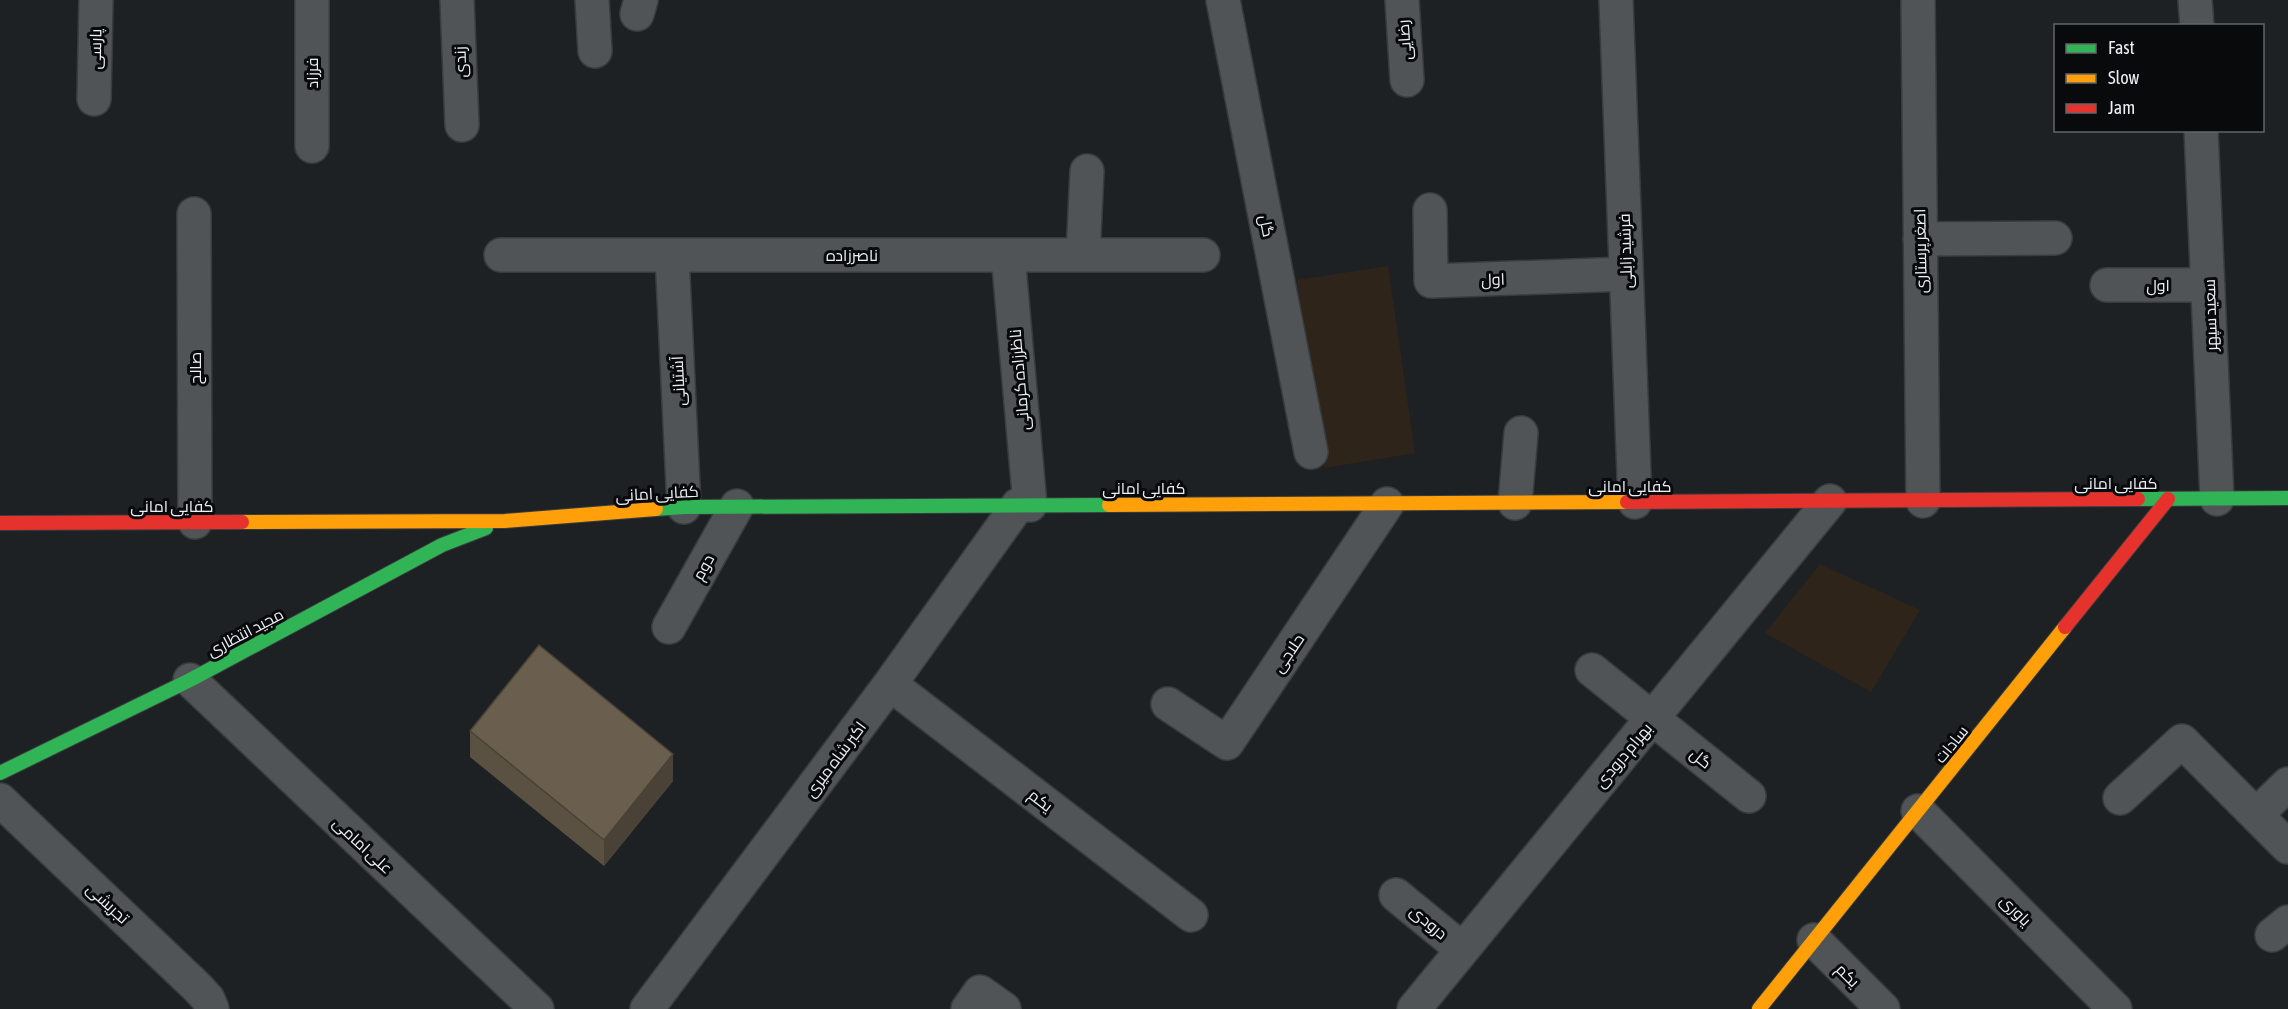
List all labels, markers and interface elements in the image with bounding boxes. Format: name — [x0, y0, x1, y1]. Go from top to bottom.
street label: رضایی — [1394, 19, 1416, 61]
legend — [2054, 24, 2264, 132]
street label: پارسی — [86, 28, 107, 69]
text: Fast — [2108, 37, 2135, 58]
street label: زندی — [450, 46, 472, 78]
street label: فرزاد — [303, 58, 322, 88]
text: Slow — [2108, 67, 2139, 88]
text: Jam — [2108, 97, 2135, 118]
street label: اصغر پرستاری — [1910, 208, 1933, 294]
street label: گل — [1254, 213, 1278, 239]
street label: فرشید زابلی — [1615, 213, 1637, 289]
street label: ناصرزاده — [826, 246, 878, 265]
street label: اول — [1481, 270, 1505, 290]
street label: اول — [2146, 276, 2170, 296]
street label: سعید سپهر — [2200, 279, 2222, 352]
street label: ناظرزاده کرمانی — [1006, 328, 1034, 431]
street label: صالح — [186, 352, 207, 384]
street label: آشتیانی — [668, 355, 690, 406]
street label: کفایی امانی — [2074, 474, 2158, 494]
street label: کفایی امانی — [1588, 477, 1672, 497]
street label: کفایی امانی — [1102, 479, 1186, 499]
street label: کفایی امانی — [615, 482, 699, 506]
street label: کفایی امانی — [130, 497, 214, 517]
street label: دوم — [689, 551, 720, 584]
street label: مجید انتظاری — [204, 604, 287, 661]
street label: حلاجی — [1269, 630, 1309, 677]
street label: اکبر شاه میری — [801, 718, 871, 801]
street label: بهرام درودی — [1591, 719, 1658, 793]
street label: سادات — [1931, 722, 1971, 766]
street label: گل — [1686, 744, 1715, 773]
street label: یکم — [1024, 785, 1057, 818]
street label: علی امامی — [328, 813, 396, 878]
street label: تجریشی — [82, 879, 133, 929]
street label: یاوری — [1995, 891, 2036, 931]
street label: درودی — [1406, 901, 1451, 944]
street label: یکم — [1831, 960, 1864, 993]

